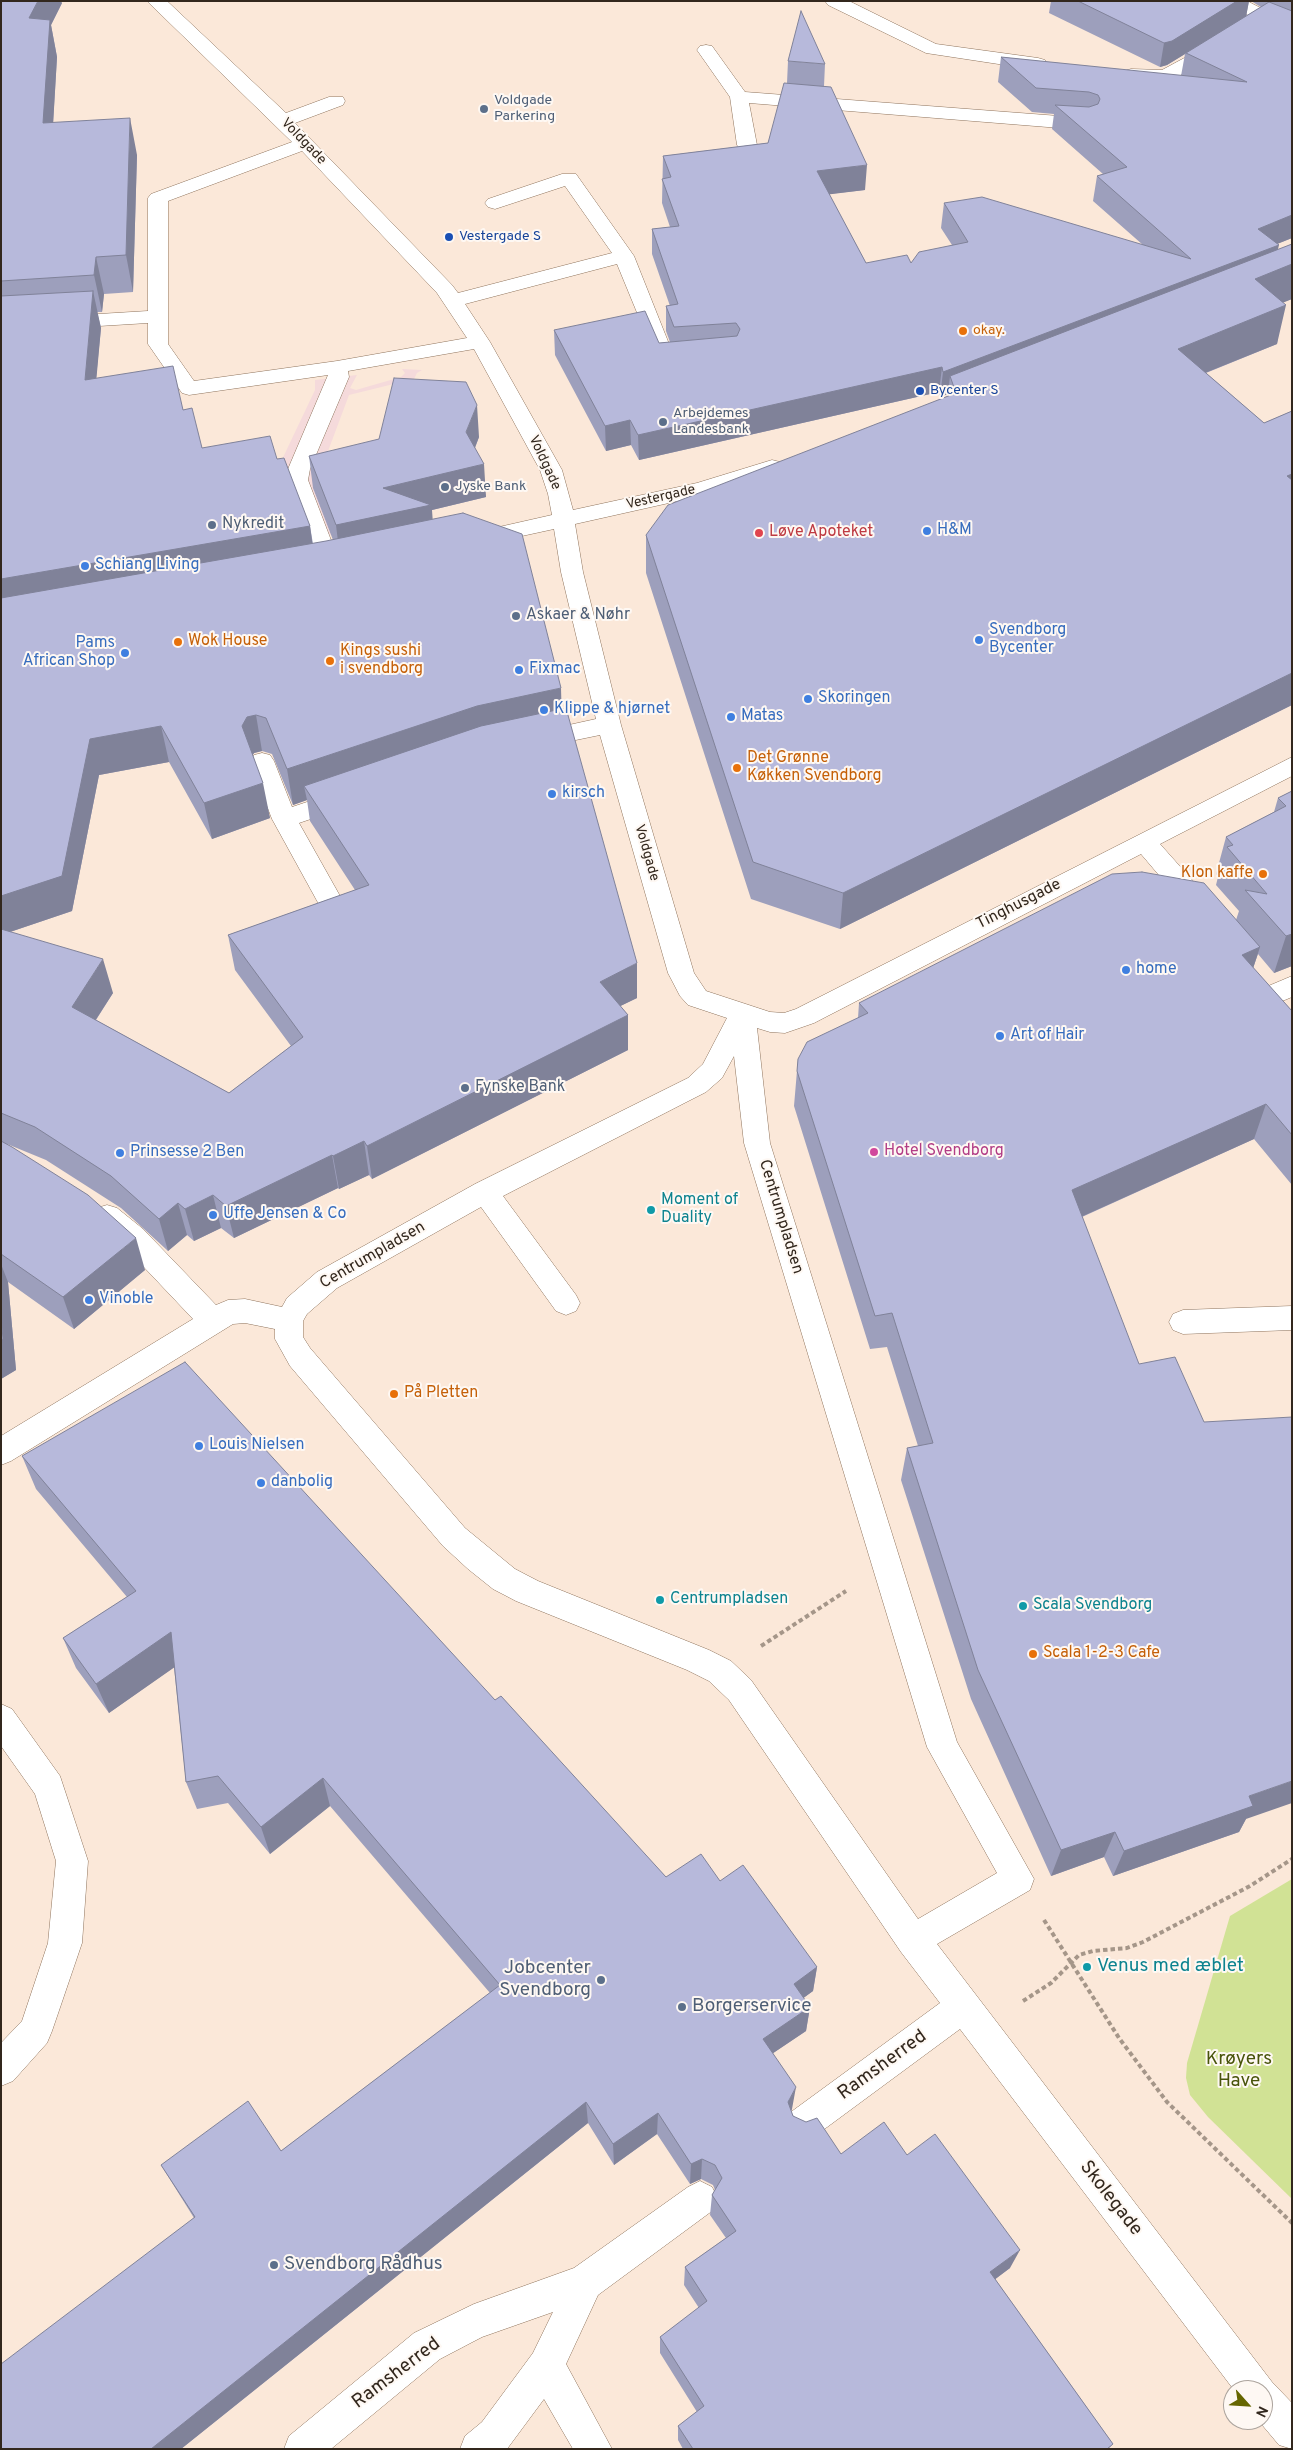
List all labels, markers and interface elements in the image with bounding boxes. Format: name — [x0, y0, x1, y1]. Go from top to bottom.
place label: Voldgade Parkering — [494, 93, 555, 125]
marker: Voldgade Parkering — [478, 103, 490, 115]
street label: Voldgade — [277, 115, 329, 169]
place label: Vestergade S — [459, 229, 541, 245]
marker: Vestergade S — [443, 231, 455, 243]
place label: okay. — [973, 323, 1005, 339]
marker: okay. — [957, 325, 969, 337]
place label: Bycenter S — [930, 383, 999, 399]
marker: Bycenter S — [914, 385, 926, 397]
place label: Arbejdemes Landesbank — [673, 406, 749, 438]
marker: Arbejdemes Landesbank — [657, 416, 669, 428]
street label: Voldgade — [524, 433, 564, 493]
place label: Jyske Bank — [455, 479, 526, 495]
marker: Jyske Bank — [439, 481, 451, 493]
street label: Vestergade — [625, 482, 697, 514]
place label: Nykredit — [222, 515, 284, 535]
marker: Nykredit — [206, 519, 218, 531]
place label: H&M — [937, 521, 972, 541]
place label: Løve Apoteket — [769, 523, 873, 543]
marker: H&M — [921, 525, 933, 537]
marker: Løve Apoteket — [753, 527, 765, 539]
place label: Schiang Living — [95, 556, 200, 576]
marker: Schiang Living — [79, 560, 91, 572]
place label: Askaer & Nøhr — [526, 606, 630, 626]
marker: Askaer & Nøhr — [510, 610, 522, 622]
place label: Svendborg Bycenter — [989, 621, 1066, 659]
place label: Wok House — [188, 632, 267, 652]
place label: Pams African Shop — [23, 634, 115, 672]
marker: Svendborg Bycenter — [973, 634, 985, 646]
marker: Wok House — [172, 636, 184, 648]
place label: Kings sushi i svendborg — [340, 642, 423, 680]
marker: Pams African Shop — [119, 647, 131, 659]
marker: Kings sushi i svendborg — [324, 655, 336, 667]
place label: Fixmac — [529, 660, 581, 680]
marker: Fixmac — [513, 664, 525, 676]
place label: Skoringen — [818, 689, 891, 709]
marker: Skoringen — [802, 693, 814, 705]
place label: Klippe & hjørnet — [554, 700, 670, 720]
marker: Klippe & hjørnet — [538, 704, 550, 716]
place label: Matas — [741, 707, 783, 727]
marker: Matas — [725, 711, 737, 723]
place label: Det Grønne Køkken Svendborg — [747, 749, 881, 787]
marker: Det Grønne Køkken Svendborg — [731, 762, 743, 774]
place label: kirsch — [562, 784, 605, 804]
marker: kirsch — [546, 788, 558, 800]
street label: Voldgade — [630, 823, 662, 883]
place label: Klon kaffe — [1181, 864, 1253, 884]
marker: Klon kaffe — [1257, 868, 1269, 880]
street label: Tinghusgade — [973, 875, 1065, 935]
place label: home — [1136, 960, 1176, 980]
marker: home — [1120, 964, 1132, 976]
place label: Art of Hair — [1010, 1026, 1084, 1046]
marker: Art of Hair — [994, 1030, 1006, 1042]
place label: Fynske Bank — [475, 1078, 565, 1098]
marker: Fynske Bank — [459, 1082, 471, 1094]
place label: Hotel Svendborg — [884, 1142, 1004, 1162]
place label: Prinsesse 2 Ben — [130, 1143, 244, 1163]
marker: Hotel Svendborg — [868, 1146, 880, 1158]
marker: Prinsesse 2 Ben — [114, 1147, 126, 1159]
street label: Centrumpladsen — [754, 1158, 806, 1276]
place label: Moment of Duality — [661, 1191, 738, 1229]
marker: Moment of Duality — [645, 1204, 657, 1216]
place label: Uffe Jensen & Co — [223, 1205, 347, 1225]
marker: Uffe Jensen & Co — [207, 1209, 219, 1221]
street label: Centrumpladsen — [317, 1218, 429, 1294]
place label: Vinoble — [99, 1290, 153, 1310]
marker: Vinoble — [83, 1294, 95, 1306]
place label: På Pletten — [404, 1384, 478, 1404]
marker: På Pletten — [388, 1388, 400, 1400]
place label: Louis Nielsen — [209, 1436, 305, 1456]
marker: Louis Nielsen — [193, 1440, 205, 1452]
place label: danbolig — [271, 1473, 333, 1493]
marker: danbolig — [255, 1477, 267, 1489]
place label: Centrumpladsen — [670, 1590, 788, 1610]
marker: Centrumpladsen — [654, 1594, 666, 1606]
place label: Scala Svendborg — [1033, 1596, 1152, 1616]
marker: Scala Svendborg — [1017, 1600, 1029, 1612]
place label: Scala 1-2-3 Cafe — [1043, 1644, 1160, 1664]
marker: Scala 1-2-3 Cafe — [1027, 1648, 1039, 1660]
place label: Venus med æblet — [1097, 1956, 1244, 1978]
place label: Jobcenter Svendborg — [499, 1958, 591, 2002]
marker: Venus med æblet — [1081, 1961, 1093, 1973]
marker: Jobcenter Svendborg — [595, 1974, 607, 1986]
place label: Borgerservice — [692, 1996, 811, 2018]
marker: Borgerservice — [676, 2001, 688, 2013]
street label: Ramsherred — [834, 2026, 932, 2106]
park label: Krøyers Have — [1206, 2049, 1272, 2093]
street label: Skolegade — [1074, 2157, 1146, 2241]
place label: Svendborg Rådhus — [284, 2254, 443, 2276]
marker: Svendborg Rådhus — [268, 2259, 280, 2271]
street label: Ramsherred — [348, 2333, 446, 2415]
north arrow — [1223, 2380, 1273, 2430]
text: N — [1251, 2403, 1271, 2420]

